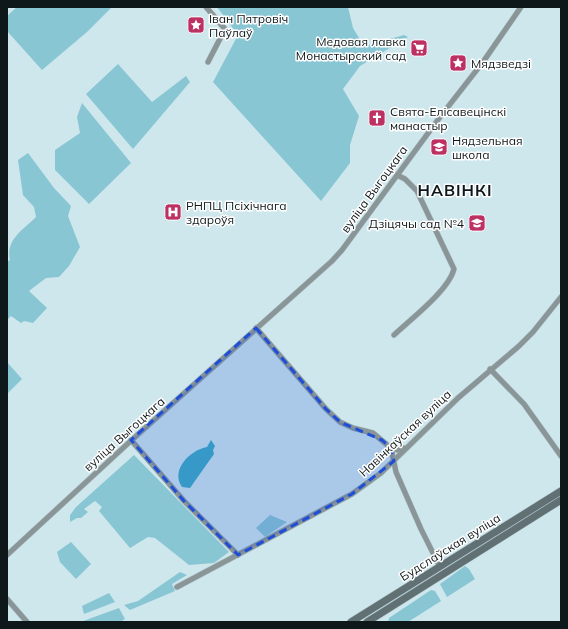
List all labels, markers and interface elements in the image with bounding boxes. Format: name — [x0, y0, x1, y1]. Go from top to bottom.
place label: Іван Пятровіч Паўлаў — [209, 11, 288, 40]
place icon: Іван Пятровіч Паўлаў — [186, 15, 206, 35]
place label: Медовая лавка Монастырский сад — [296, 34, 406, 63]
supermarket icon: Медовая лавка Монастырский сад — [409, 38, 429, 58]
place icon: Мядзведзі — [448, 53, 468, 73]
place label: Мядзведзі — [471, 56, 531, 71]
place label: Свята-Елісавецінскі манастыр — [390, 104, 506, 133]
church icon: Свята-Елісавецінскі манастыр — [367, 108, 387, 128]
place label: Нядзельная школа — [452, 133, 523, 162]
school or university icon: Нядзельная школа — [429, 137, 449, 157]
street label: вуліца Выгоцкага — [337, 143, 411, 235]
district label: НАВІНКІ — [418, 180, 492, 200]
place label: РНПЦ Псіхічнага здароўя — [186, 198, 287, 227]
hospital icon: РНПЦ Псіхічнага здароўя — [163, 202, 183, 222]
school or university icon: Дзіцячы сад №4 — [467, 213, 487, 233]
place label: Дзіцячы сад №4 — [369, 216, 464, 231]
street label: Навінкаўская вуліца — [356, 386, 454, 480]
street label: вуліца Выгоцкага — [80, 394, 168, 474]
street label: Будслаўская вуліца — [397, 510, 503, 584]

